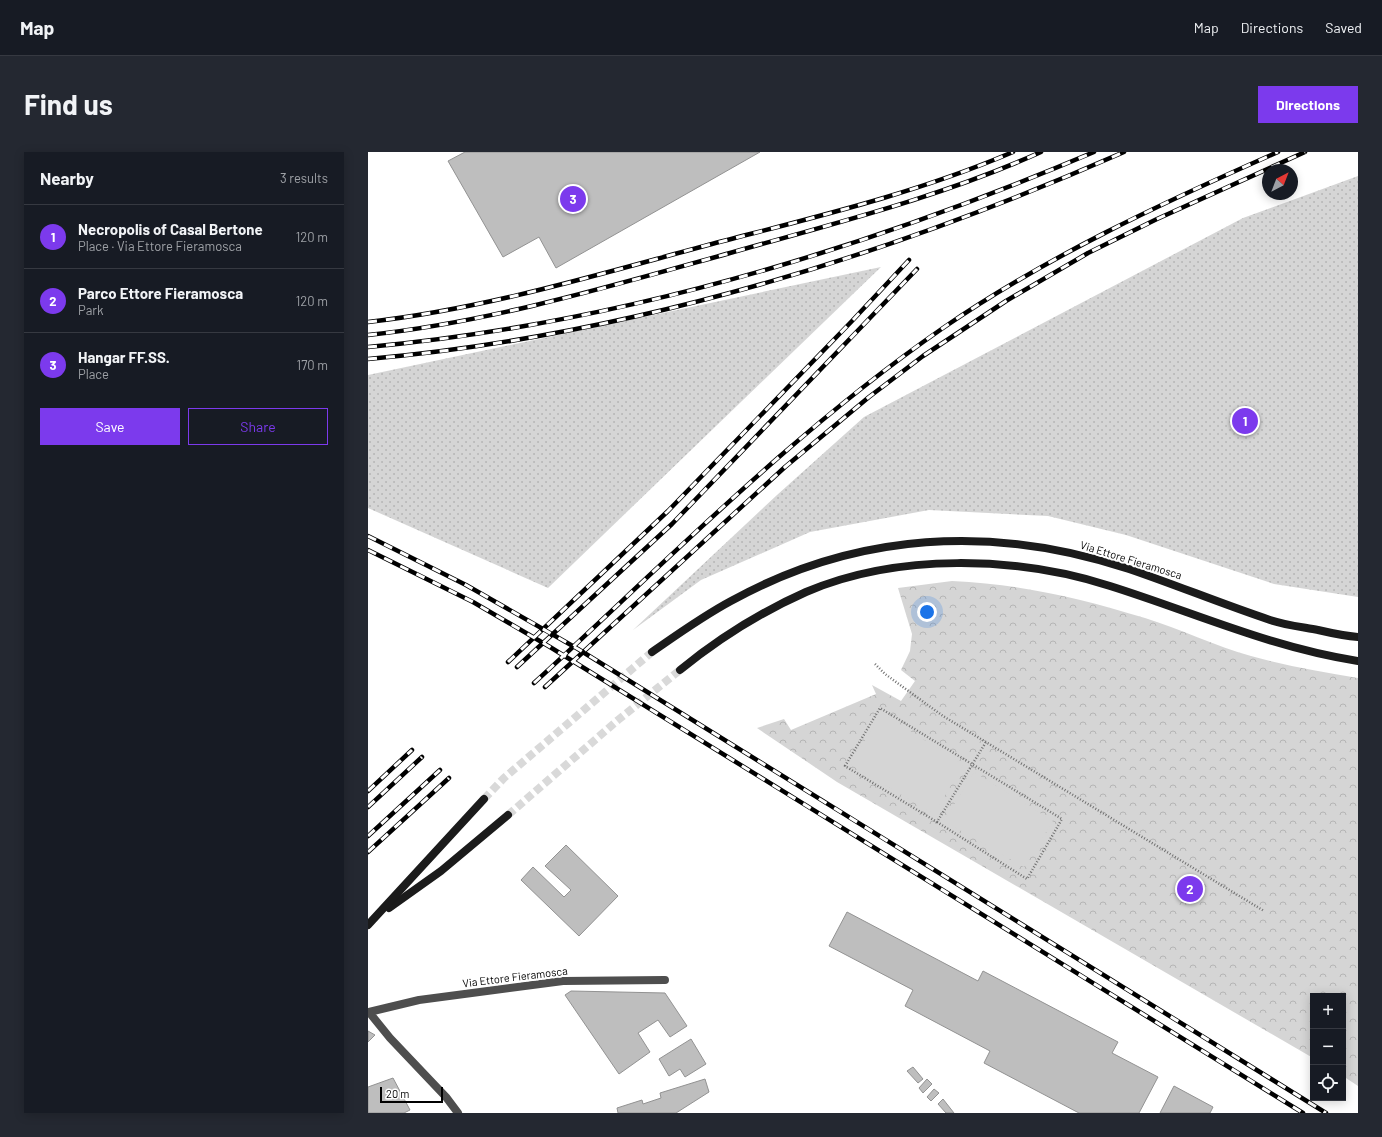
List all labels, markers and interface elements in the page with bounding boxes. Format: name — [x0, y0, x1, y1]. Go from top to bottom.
text: Map — [20, 16, 54, 39]
text: Map — [1194, 19, 1219, 36]
text: Directions — [1241, 19, 1303, 36]
text: Saved — [1325, 19, 1362, 36]
button: Directions — [1258, 86, 1358, 123]
text: Find us — [24, 87, 113, 121]
north arrow — [1262, 164, 1298, 200]
text: Nearby — [40, 168, 94, 188]
text: 3 results — [280, 170, 328, 186]
pin: 3 — [560, 184, 586, 214]
text: Necropolis of Casal Bertone — [78, 220, 263, 238]
text: 1 — [51, 229, 55, 245]
text: 120 m — [296, 229, 328, 245]
text: Place · Via Ettore Fieramosca — [78, 238, 242, 254]
text: Parco Ettore Fieramosca — [78, 284, 243, 302]
text: 2 — [49, 293, 57, 309]
text: 120 m — [296, 293, 328, 309]
text: Park — [78, 302, 104, 318]
text: Hangar FF.SS. — [78, 348, 170, 366]
text: 3 — [49, 357, 57, 373]
text: 170 m — [297, 357, 328, 373]
text: Place — [78, 366, 109, 382]
pin: 1 — [1232, 406, 1258, 436]
button: Save — [40, 408, 180, 445]
button: Share — [188, 408, 328, 445]
street label: Via Ettore Fieramosca — [1079, 538, 1184, 581]
your location — [917, 602, 937, 622]
pin: 2 — [1177, 874, 1203, 904]
street label: Via Ettore Fieramosca — [462, 964, 568, 989]
map controls — [1310, 993, 1346, 1101]
button: + — [1310, 993, 1346, 1029]
button: − — [1310, 1029, 1346, 1065]
button: locate — [1310, 1065, 1346, 1101]
scale bar — [380, 1085, 443, 1104]
text: 20 m — [386, 1087, 409, 1100]

